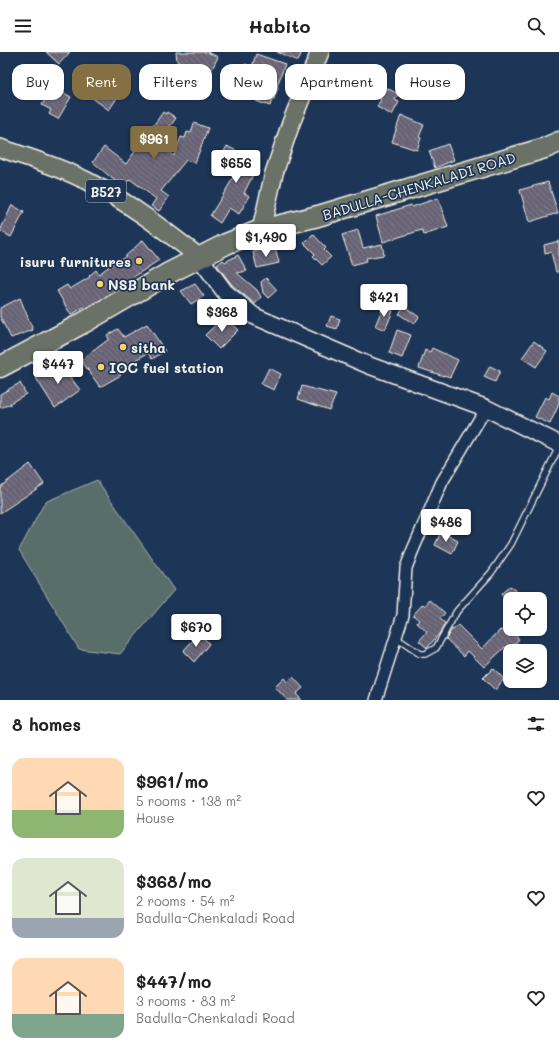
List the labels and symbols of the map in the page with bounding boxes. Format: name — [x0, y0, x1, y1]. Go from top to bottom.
pin: $961 — [130, 126, 178, 160]
street label: BADULLA-CHENKALADI ROAD — [320, 148, 518, 224]
pin: $656 — [212, 150, 260, 184]
road number: B527 — [86, 180, 126, 202]
pin: $1,490 — [233, 224, 299, 258]
place label: isuru furnitures — [20, 252, 131, 271]
marker: isuru furnitures — [134, 256, 144, 266]
place label: NSB bank — [108, 275, 175, 294]
marker: NSB bank — [95, 279, 105, 289]
pin: $421 — [360, 284, 408, 318]
pin: $368 — [198, 299, 246, 333]
place label: sitha — [131, 338, 166, 357]
marker: sitha — [118, 342, 128, 352]
pin: $447 — [34, 351, 82, 385]
place label: IOC fuel station — [109, 358, 223, 377]
marker: IOC fuel station — [96, 362, 106, 372]
pin: $486 — [422, 509, 470, 543]
pin: $670 — [172, 614, 220, 648]

